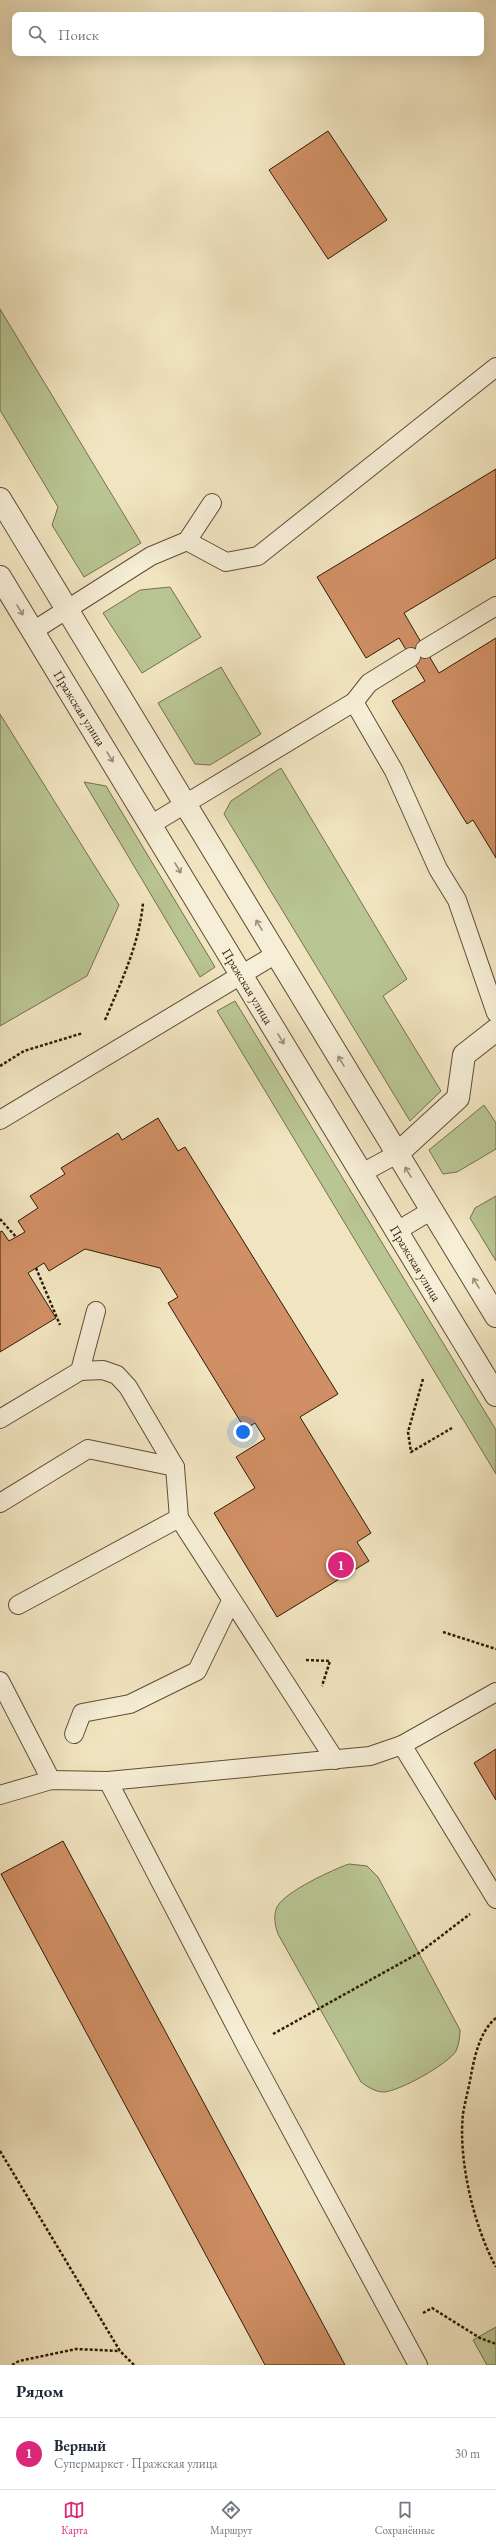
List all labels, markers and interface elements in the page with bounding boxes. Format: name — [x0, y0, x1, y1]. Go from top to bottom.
search box — [12, 12, 484, 56]
icon: search — [26, 23, 48, 45]
text: Поиск — [58, 25, 99, 44]
one-way arrow — [17, 604, 25, 616]
street label: Пражская улица — [50, 667, 110, 750]
one-way arrow — [107, 751, 115, 763]
one-way arrow — [174, 862, 182, 873]
one-way arrow — [255, 920, 263, 931]
street label: Пражская улица — [218, 945, 277, 1028]
one-way arrow — [277, 1033, 285, 1044]
one-way arrow — [336, 1055, 344, 1067]
one-way arrow — [404, 1167, 412, 1178]
street label: Пражская улица — [386, 1222, 445, 1305]
one-way arrow — [471, 1277, 479, 1289]
your location — [233, 1422, 253, 1442]
pin: 1 — [328, 1550, 354, 1580]
text: Рядом — [16, 2380, 64, 2402]
text: Верный — [54, 2436, 106, 2455]
text: 1 — [26, 2445, 32, 2462]
text: 30 m — [455, 2445, 480, 2462]
text: Супермаркет · Пражская улица — [54, 2455, 218, 2472]
tab: Карта — [61, 2499, 88, 2537]
tab: Маршрут — [210, 2499, 252, 2537]
tab: Сохранённые — [375, 2499, 435, 2537]

